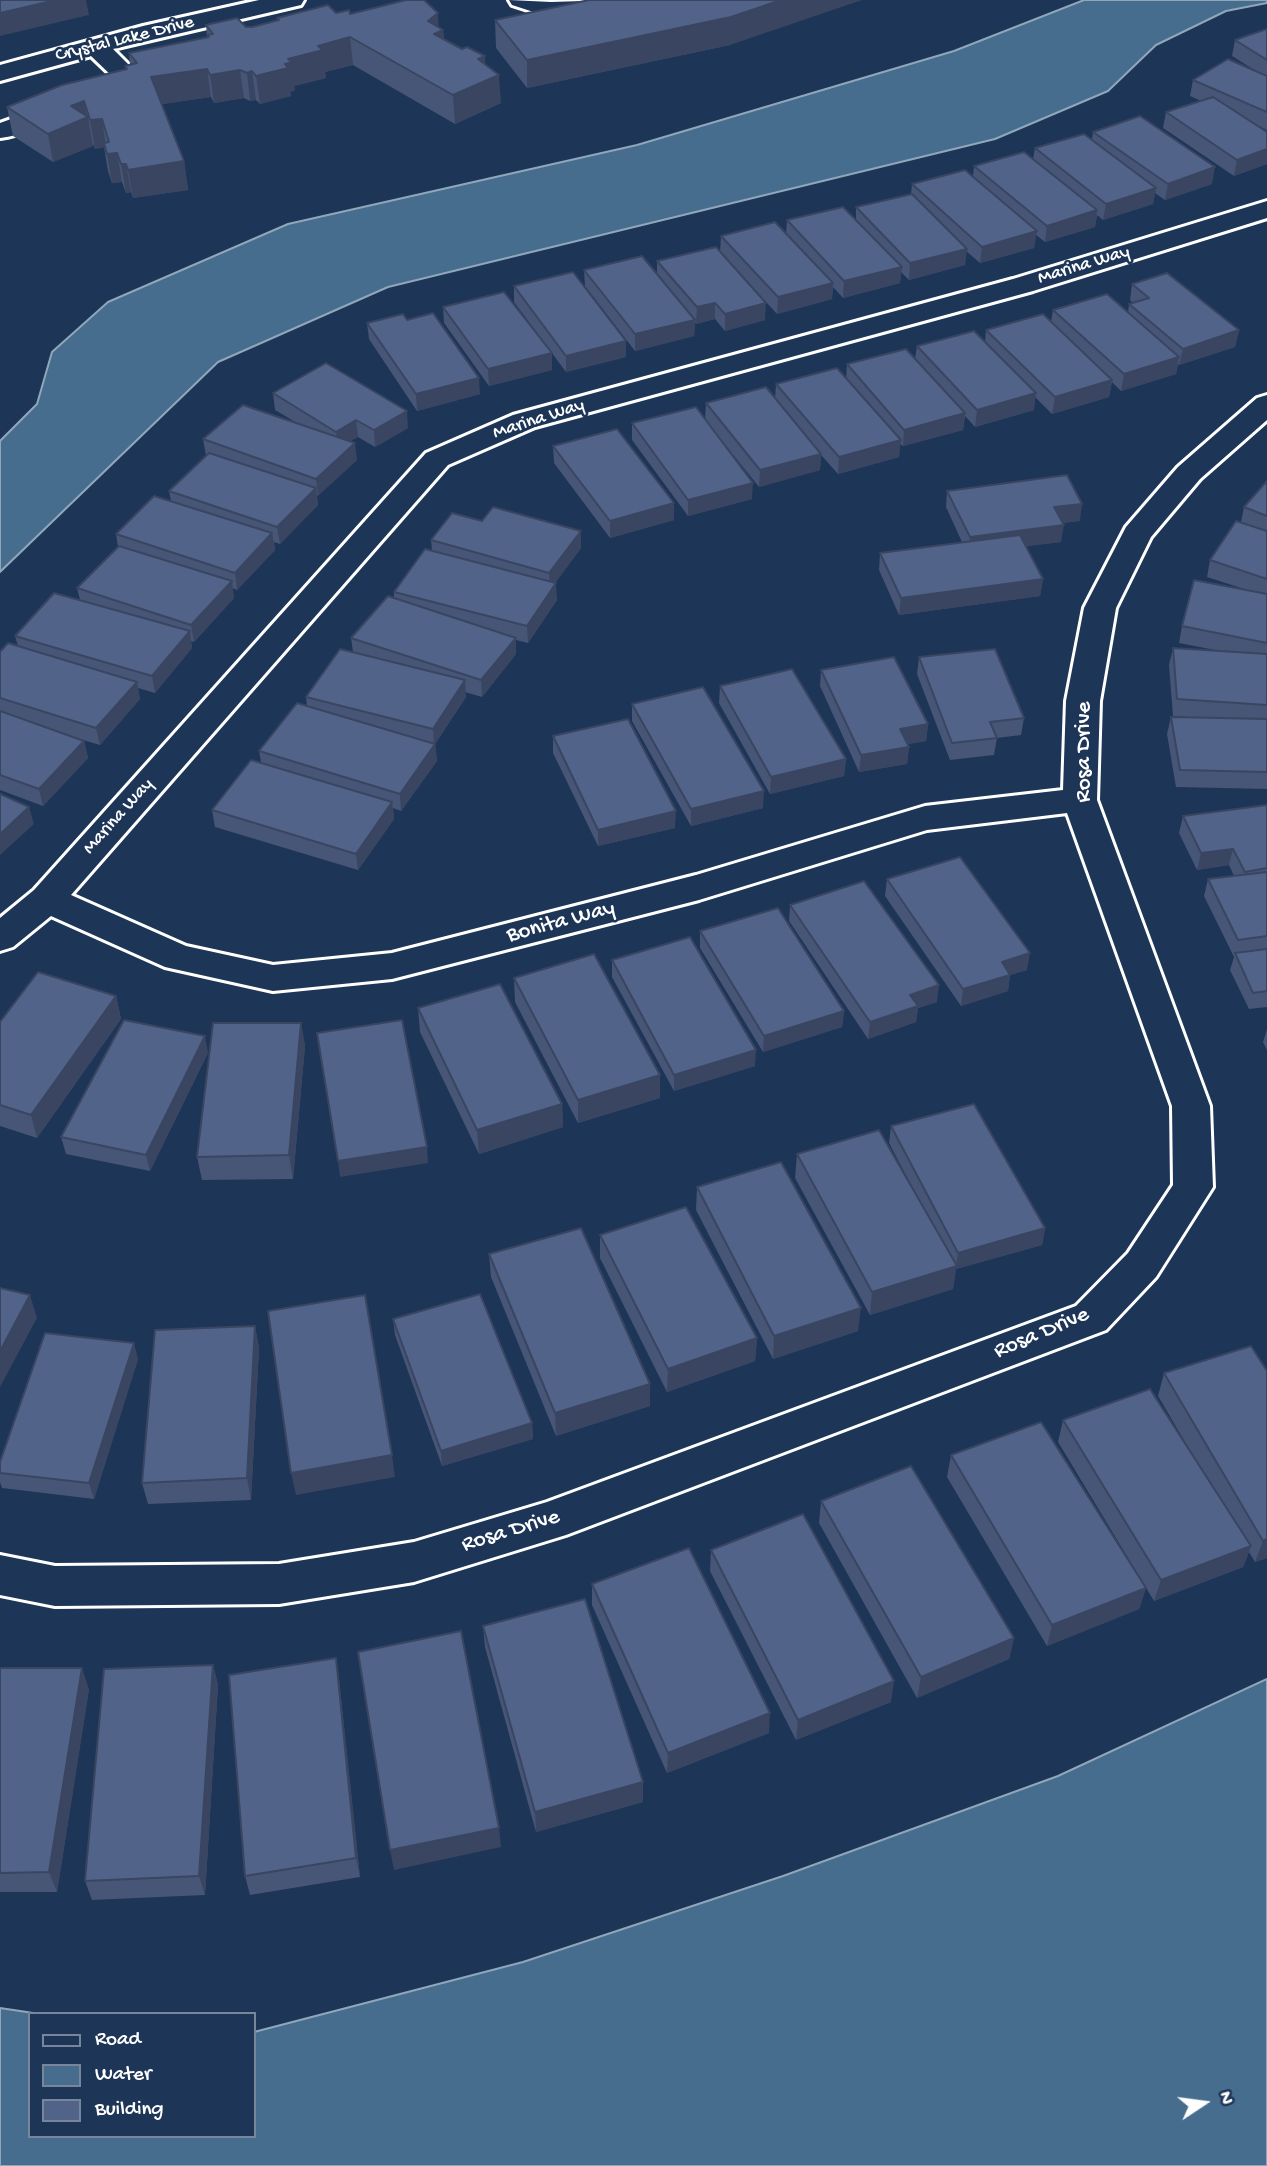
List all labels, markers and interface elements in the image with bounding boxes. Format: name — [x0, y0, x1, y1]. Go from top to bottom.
street label: Crystal Lake Drive — [53, 12, 197, 68]
street label: Marina Way — [1035, 241, 1133, 291]
street label: Marina Way — [490, 395, 588, 445]
street label: Rosa Drive — [1071, 702, 1099, 802]
street label: Marina Way — [79, 774, 159, 860]
street label: Bonita Way — [504, 895, 618, 951]
street label: Rosa Drive — [990, 1302, 1094, 1366]
street label: Rosa Drive — [459, 1504, 563, 1560]
legend — [28, 2012, 256, 2138]
text: Road — [95, 2028, 141, 2053]
text: Water — [95, 2063, 151, 2088]
north arrow — [1169, 2068, 1239, 2138]
text: N — [1212, 2090, 1238, 2107]
text: Building — [95, 2098, 164, 2123]

